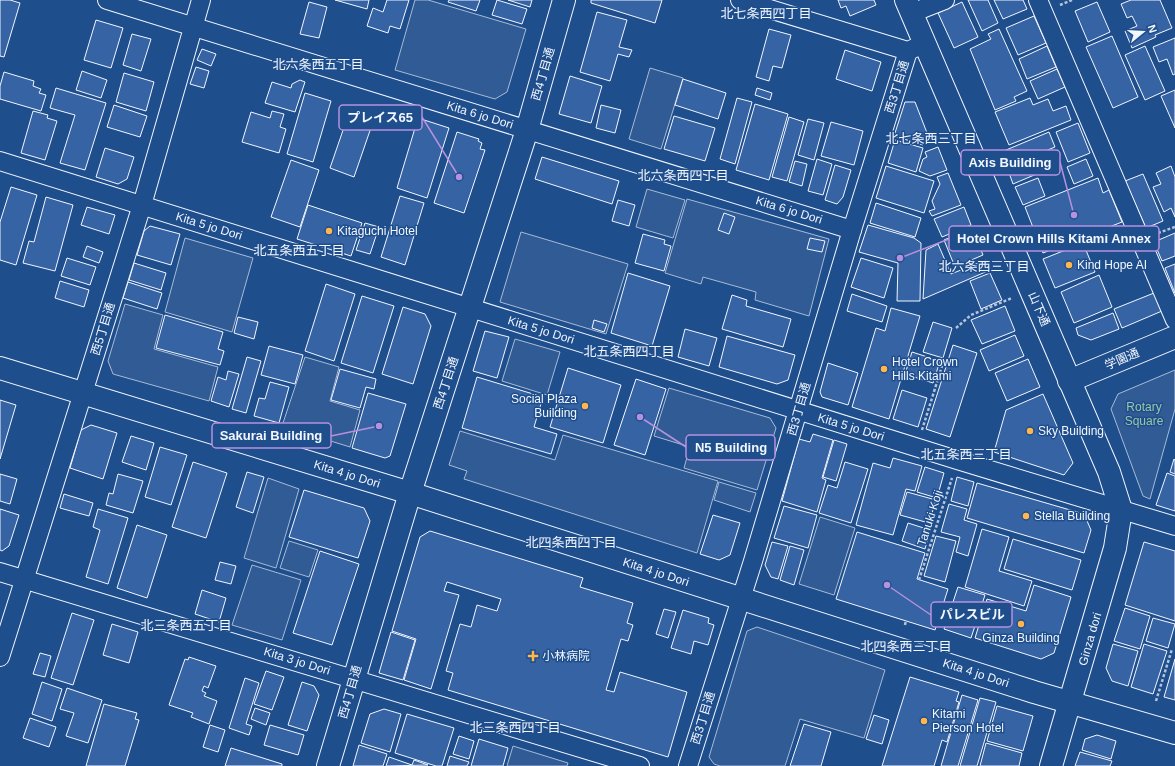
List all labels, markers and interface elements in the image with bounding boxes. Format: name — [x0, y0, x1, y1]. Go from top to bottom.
district label: 北七条西四丁目 — [720, 6, 812, 21]
north arrow — [1123, 12, 1163, 52]
text: N — [1146, 23, 1159, 35]
street label: 西4丁目通 — [529, 46, 557, 102]
district label: 北六条西五丁目 — [272, 57, 364, 72]
street label: 西3丁目通 — [882, 59, 912, 115]
street label: Kita 6 jo Dori — [445, 98, 515, 132]
callout: プレイス65 — [339, 105, 422, 130]
text: プレイス65 — [347, 110, 413, 125]
district label: 北七条西三丁目 — [885, 131, 977, 146]
callout: Axis Building — [961, 150, 1060, 175]
text: Axis Building — [968, 155, 1052, 170]
district label: 北六条西四丁目 — [637, 168, 729, 183]
street label: Kita 6 jo Dori — [754, 193, 824, 227]
street label: Kita 5 jo Dori — [174, 209, 244, 243]
place label: Kitaguchi Hotel — [337, 224, 418, 238]
marker: Kitaguchi Hotel — [324, 226, 334, 236]
callout: Hotel Crown Hills Kitami Annex — [949, 226, 1159, 251]
text: Hotel Crown Hills Kitami Annex — [957, 231, 1152, 246]
district label: 北五条西五丁目 — [253, 243, 345, 258]
place label: Kind Hope AI — [1077, 258, 1147, 272]
district label: 北六条西三丁目 — [938, 259, 1030, 274]
marker: Kind Hope AI — [1064, 260, 1074, 270]
street label: 山下通 — [1026, 290, 1052, 328]
street label: 西5丁目通 — [88, 301, 118, 357]
street label: Kita 5 jo Dori — [506, 313, 576, 347]
district label: 北五条西四丁目 — [583, 344, 675, 359]
street label: 学園通 — [1103, 346, 1141, 372]
street label: 西4丁目通 — [431, 355, 461, 411]
place label: Hotel Crown Hills Kitami — [892, 355, 958, 383]
marker: Hotel Crown Hills Kitami — [879, 364, 889, 374]
street label: 西3丁目通 — [785, 381, 813, 437]
place label: Social Plaza Building — [511, 392, 577, 420]
park label: Rotary Square — [1125, 400, 1164, 428]
marker: Social Plaza Building — [580, 401, 590, 411]
street label: Kita 5 jo Dori — [816, 410, 886, 444]
callout: Sakurai Building — [212, 423, 331, 448]
place label: Sky Building — [1038, 424, 1104, 438]
marker: Sky Building — [1025, 426, 1035, 436]
text: Sakurai Building — [220, 428, 322, 443]
callout: N5 Building — [686, 435, 775, 460]
text: N5 Building — [695, 440, 767, 455]
district label: 北五条西三丁目 — [920, 447, 1012, 462]
street label: Kita 4 jo Dori — [312, 457, 382, 491]
street label: Tanuki Koji — [914, 488, 946, 548]
place label: Stella Building — [1034, 509, 1110, 523]
marker: Stella Building — [1021, 511, 1031, 521]
district label: 北四条西四丁目 — [525, 535, 617, 550]
street label: Kita 4 jo Dori — [621, 555, 691, 589]
callout: パレスビル — [931, 602, 1012, 627]
text: パレスビル — [939, 607, 1005, 622]
street label: Ginza dori — [1076, 611, 1104, 667]
district label: 北三条西五丁目 — [140, 618, 232, 633]
marker: Ginza Building — [1016, 619, 1026, 629]
place label: Ginza Building — [982, 631, 1060, 645]
district label: 北四条西三丁目 — [860, 639, 952, 654]
street label: Kita 3 jo Dori — [262, 644, 332, 678]
place label: 小林病院 — [542, 649, 590, 663]
marker: 小林病院 — [527, 650, 539, 662]
street label: Kita 4 jo Dori — [941, 656, 1011, 690]
street label: 西4丁目通 — [336, 664, 364, 720]
street label: 西3丁目通 — [688, 690, 718, 746]
place label: Kitami Pierson Hotel — [932, 707, 1004, 735]
marker: Kitami Pierson Hotel — [919, 716, 929, 726]
district label: 北三条西四丁目 — [469, 720, 561, 735]

